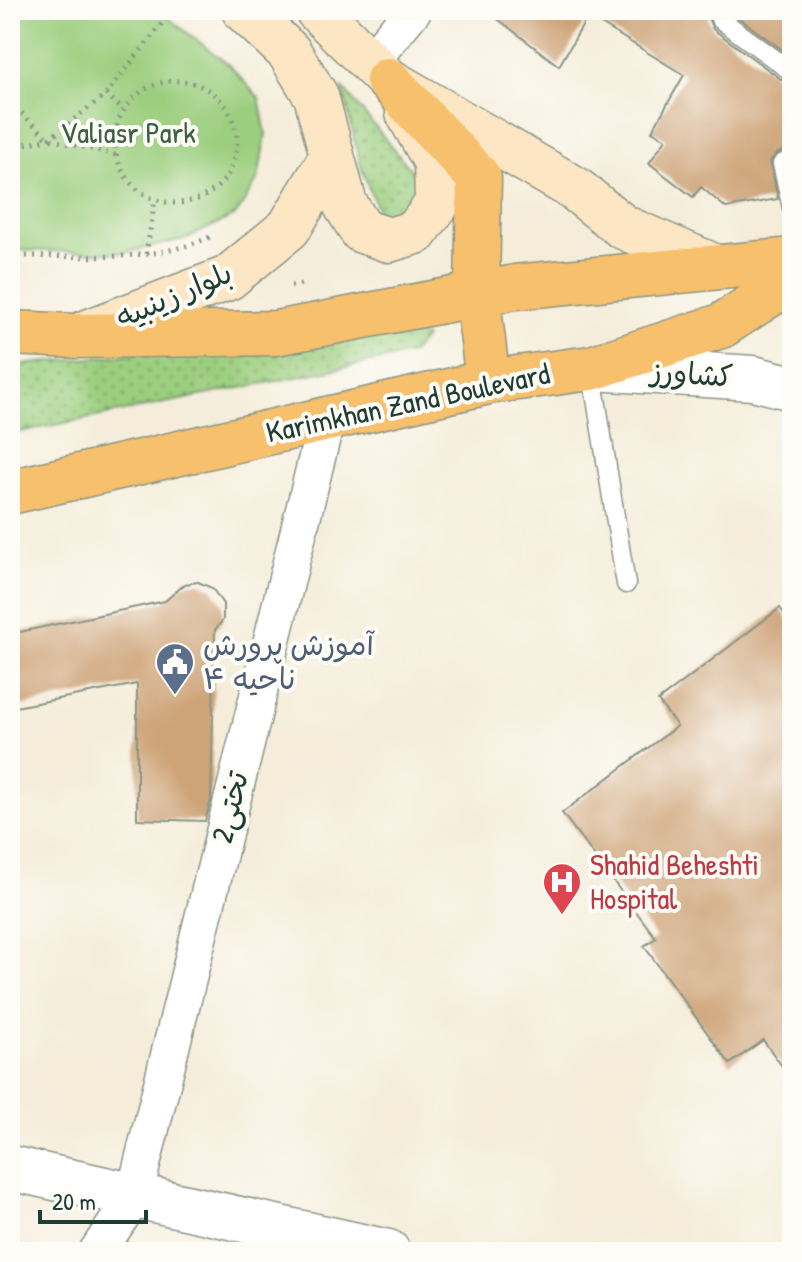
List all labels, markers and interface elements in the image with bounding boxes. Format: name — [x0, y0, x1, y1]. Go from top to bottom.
park label: Valiasr Park — [60, 112, 196, 152]
street label: بلوار زینبیه — [109, 252, 238, 336]
street label: کشاورز — [647, 350, 735, 396]
street label: Karimkhan Zand Boulevard — [262, 352, 553, 452]
place label: آموزش پرورش ناحیه ۴ — [203, 624, 375, 698]
public building icon: آموزش پرورش ناحیه ۴ — [154, 641, 196, 696]
street label: 2تختی — [201, 767, 257, 847]
place label: Shahid Beheshti Hospital — [590, 844, 759, 918]
hospital icon: Shahid Beheshti Hospital — [541, 861, 583, 916]
scale bar — [40, 1174, 146, 1224]
text: 20 m — [52, 1185, 96, 1217]

